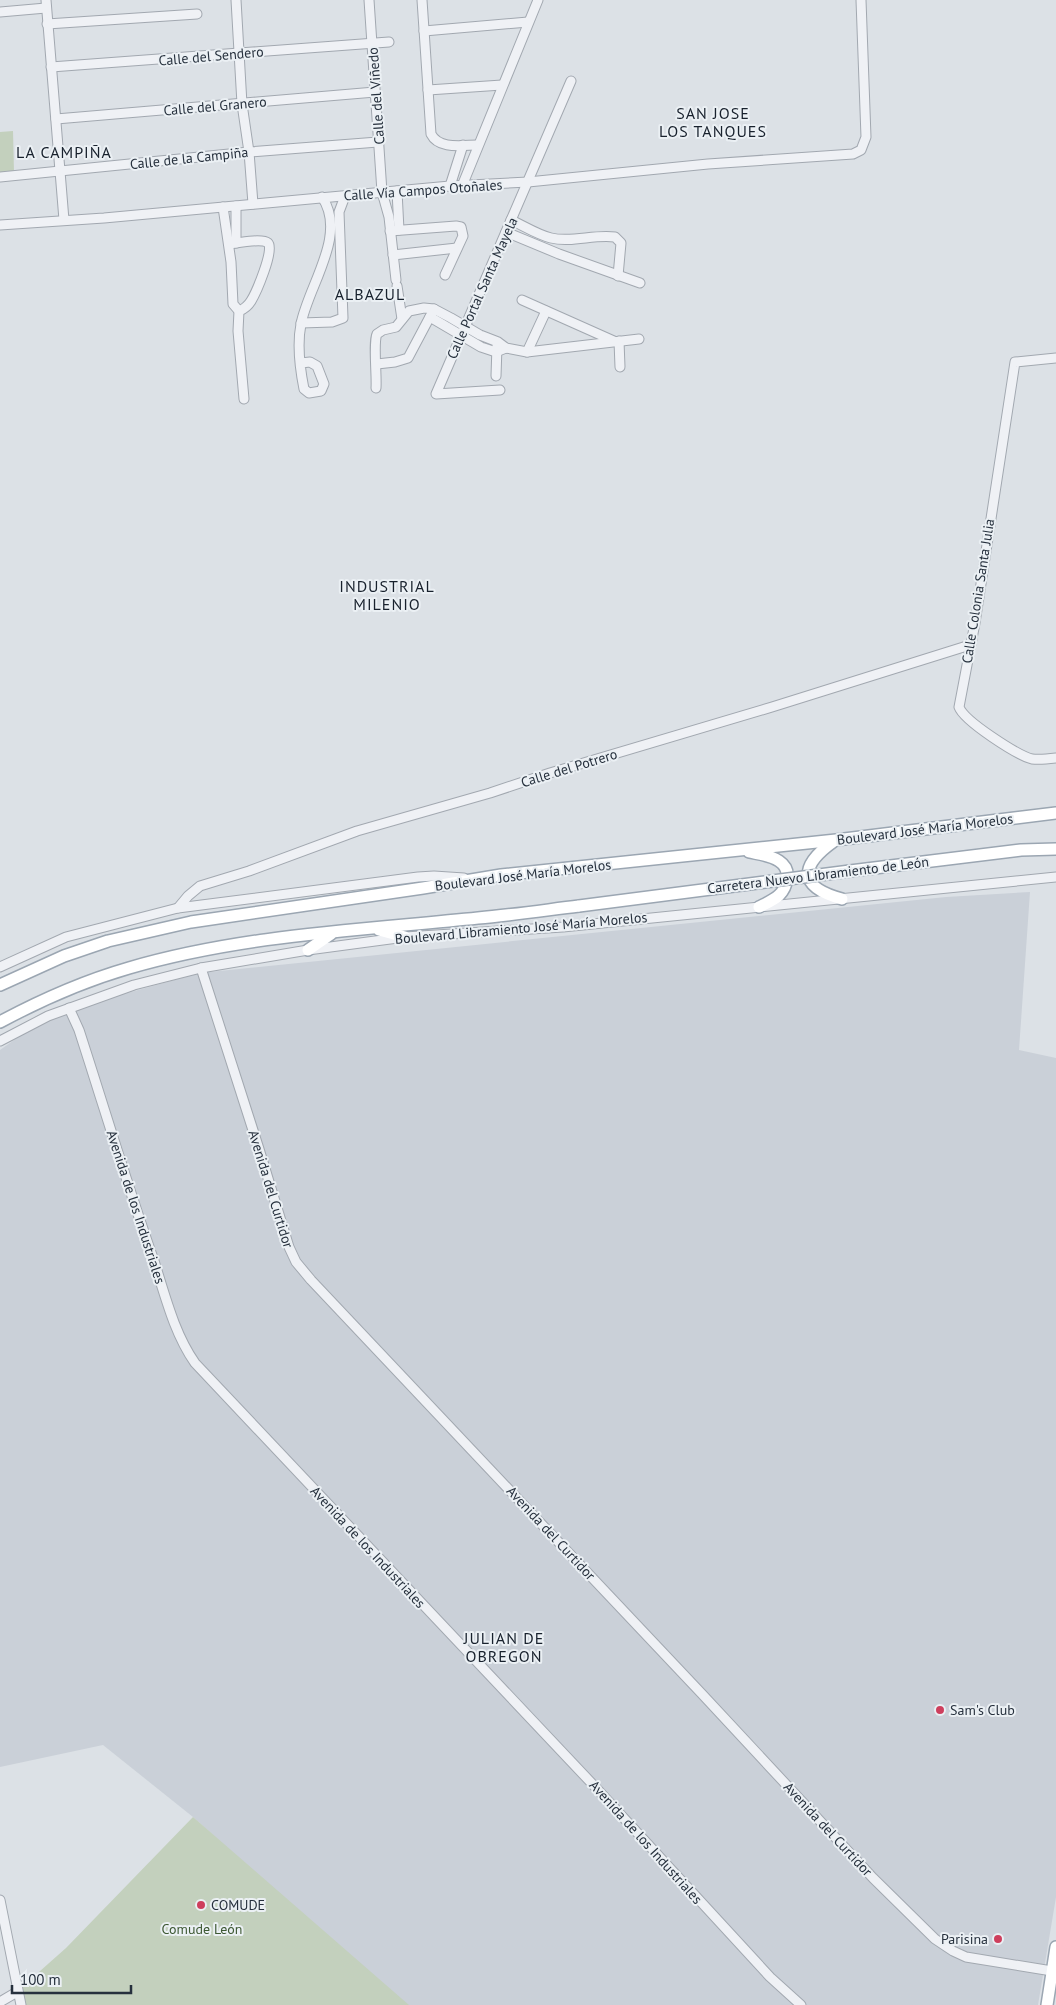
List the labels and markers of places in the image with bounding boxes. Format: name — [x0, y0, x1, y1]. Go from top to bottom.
place label: Sam's Club — [950, 1701, 1015, 1719]
marker: Sam's Club — [934, 1704, 946, 1716]
place label: COMUDE — [211, 1896, 265, 1914]
marker: COMUDE — [195, 1899, 207, 1911]
place label: Parisina — [941, 1930, 988, 1948]
marker: Parisina — [992, 1933, 1004, 1945]

